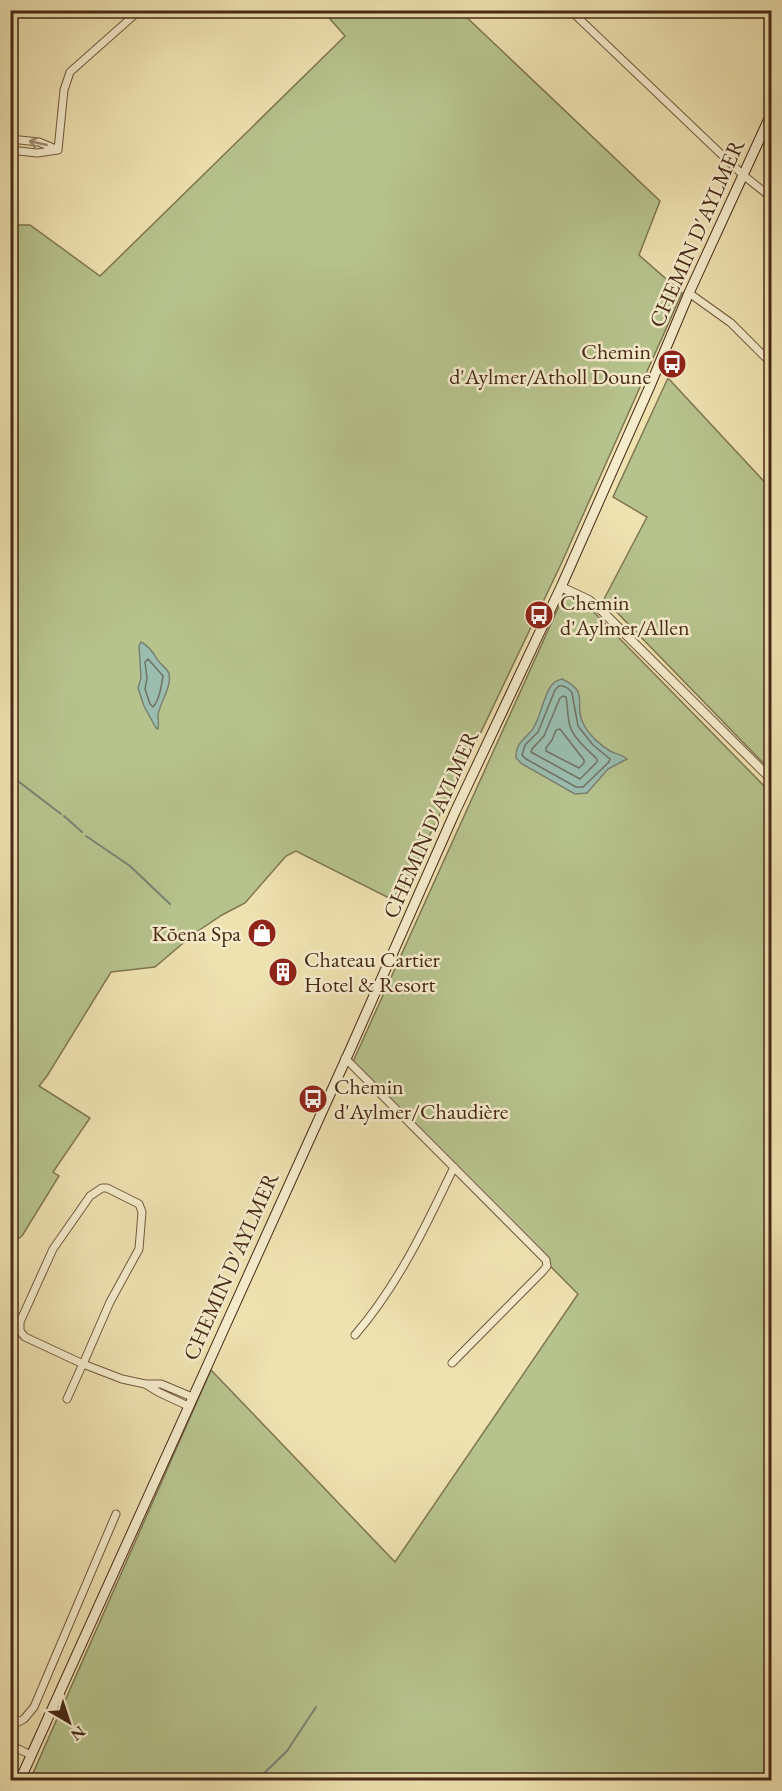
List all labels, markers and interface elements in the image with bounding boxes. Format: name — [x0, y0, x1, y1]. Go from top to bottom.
street label: CHEMIN D'AYLMER — [642, 134, 751, 332]
one-way arrow — [28, 137, 48, 148]
place label: Chemin d'Aylmer/Atholl Doune — [449, 337, 651, 391]
bus stop icon: Chemin d'Aylmer/Atholl Doune — [656, 348, 688, 380]
place label: Chemin d'Aylmer/Allen — [560, 588, 690, 642]
bus stop icon: Chemin d'Aylmer/Allen — [523, 599, 555, 631]
street label: CHEMIN D'AYLMER — [376, 725, 485, 923]
shop icon: Kōena Spa — [246, 917, 278, 949]
place label: Kōena Spa — [152, 919, 241, 948]
place label: Chateau Cartier Hotel & Resort — [304, 945, 441, 999]
building icon: Chateau Cartier Hotel & Resort — [267, 956, 299, 988]
place label: Chemin d'Aylmer/Chaudière — [334, 1072, 509, 1126]
bus stop icon: Chemin d'Aylmer/Chaudière — [297, 1083, 329, 1115]
street label: CHEMIN D'AYLMER — [176, 1167, 285, 1365]
north arrow — [39, 1692, 99, 1752]
text: N — [66, 1721, 90, 1746]

